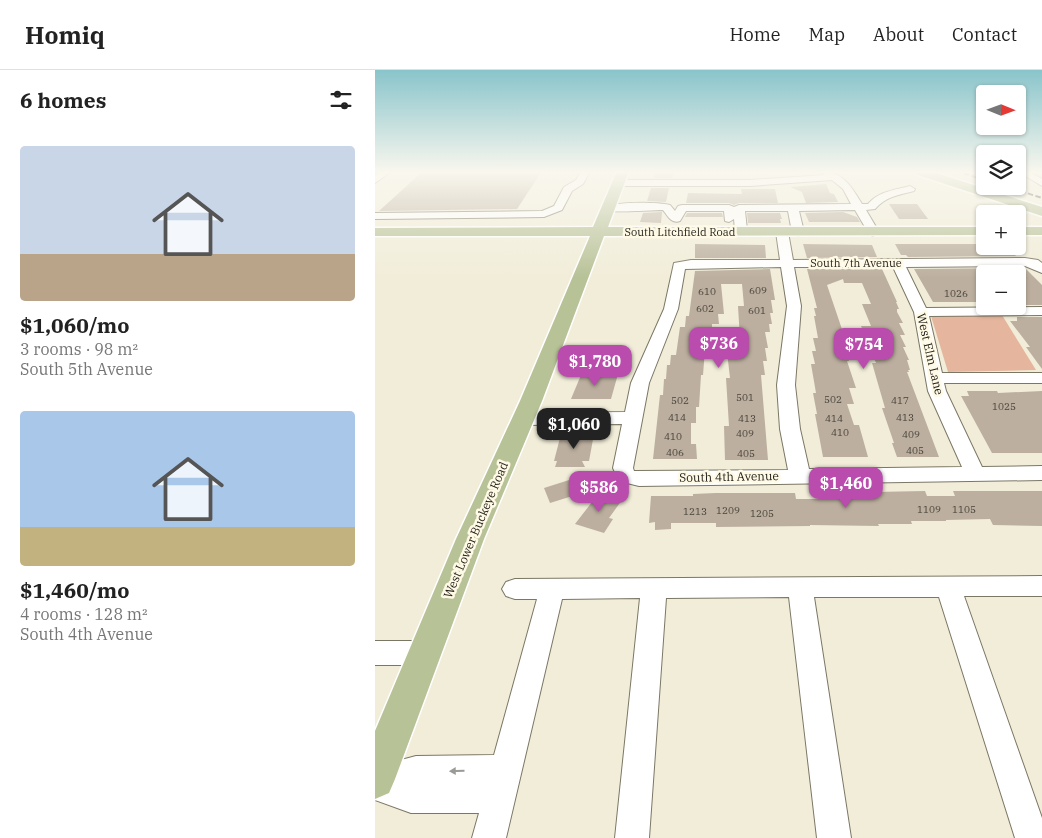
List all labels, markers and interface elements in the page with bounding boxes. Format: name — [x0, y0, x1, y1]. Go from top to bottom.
text: Homiq — [25, 19, 105, 51]
text: Home — [729, 23, 781, 46]
text: Map — [809, 23, 845, 46]
text: About — [873, 23, 924, 46]
text: Contact — [952, 23, 1017, 46]
north arrow — [976, 85, 1026, 135]
map controls — [976, 85, 1026, 315]
text: 6 homes — [20, 86, 106, 114]
icon: filters — [327, 86, 355, 114]
button: layers — [976, 145, 1026, 195]
icon: home — [143, 179, 233, 269]
button: + — [976, 205, 1026, 255]
street label: South Litchfield Road — [625, 225, 736, 239]
street label: South 7th Avenue — [810, 256, 902, 270]
button: − — [976, 265, 1026, 315]
house number: 609 — [749, 284, 767, 297]
house number: 610 — [698, 285, 716, 298]
house number: 1026 — [944, 287, 968, 300]
house number: 602 — [696, 302, 714, 315]
house number: 601 — [748, 304, 766, 317]
text: $1,060/mo — [20, 311, 129, 339]
street label: West Elm Lane — [914, 311, 947, 396]
pin: $736 — [689, 326, 749, 369]
pin: $754 — [834, 328, 894, 370]
text: $736 — [700, 333, 738, 353]
text: $754 — [845, 334, 883, 354]
text: 3 rooms · 98 m² — [20, 339, 138, 359]
pin: $1,780 — [554, 344, 636, 387]
text: $1,780 — [569, 351, 621, 371]
text: South 5th Avenue — [20, 359, 153, 379]
house number: 501 — [736, 391, 754, 404]
house number: 502 — [824, 393, 842, 406]
house number: 502 — [671, 394, 689, 407]
house number: 417 — [891, 394, 909, 407]
house number: 1025 — [992, 400, 1016, 413]
pin: $1,060 — [533, 408, 615, 450]
house number: 414 — [668, 411, 686, 424]
house number: 413 — [896, 411, 914, 424]
house number: 413 — [738, 412, 756, 425]
house number: 414 — [825, 412, 843, 425]
text: $1,060 — [548, 414, 600, 434]
house number: 410 — [831, 426, 849, 439]
house number: 409 — [736, 427, 754, 440]
house number: 409 — [902, 428, 920, 441]
house number: 410 — [664, 430, 682, 443]
icon: home — [143, 444, 233, 534]
house number: 405 — [906, 444, 924, 457]
house number: 406 — [666, 446, 684, 459]
house number: 405 — [737, 447, 755, 460]
street label: West Lower Buckeye Road — [440, 459, 511, 600]
pin: $1,460 — [805, 466, 887, 509]
street label: South 4th Avenue — [679, 468, 779, 485]
pin: $586 — [569, 470, 629, 513]
text: $1,460 — [820, 473, 872, 493]
text: $586 — [580, 477, 618, 497]
house number: 1109 — [917, 503, 941, 516]
house number: 1105 — [952, 503, 976, 516]
house number: 1209 — [716, 504, 740, 517]
house number: 1213 — [683, 505, 707, 518]
house number: 1205 — [750, 507, 774, 520]
text: $1,460/mo — [20, 576, 129, 604]
text: 4 rooms · 128 m² — [20, 604, 148, 624]
text: South 4th Avenue — [20, 624, 153, 644]
one-way arrow — [449, 767, 465, 775]

